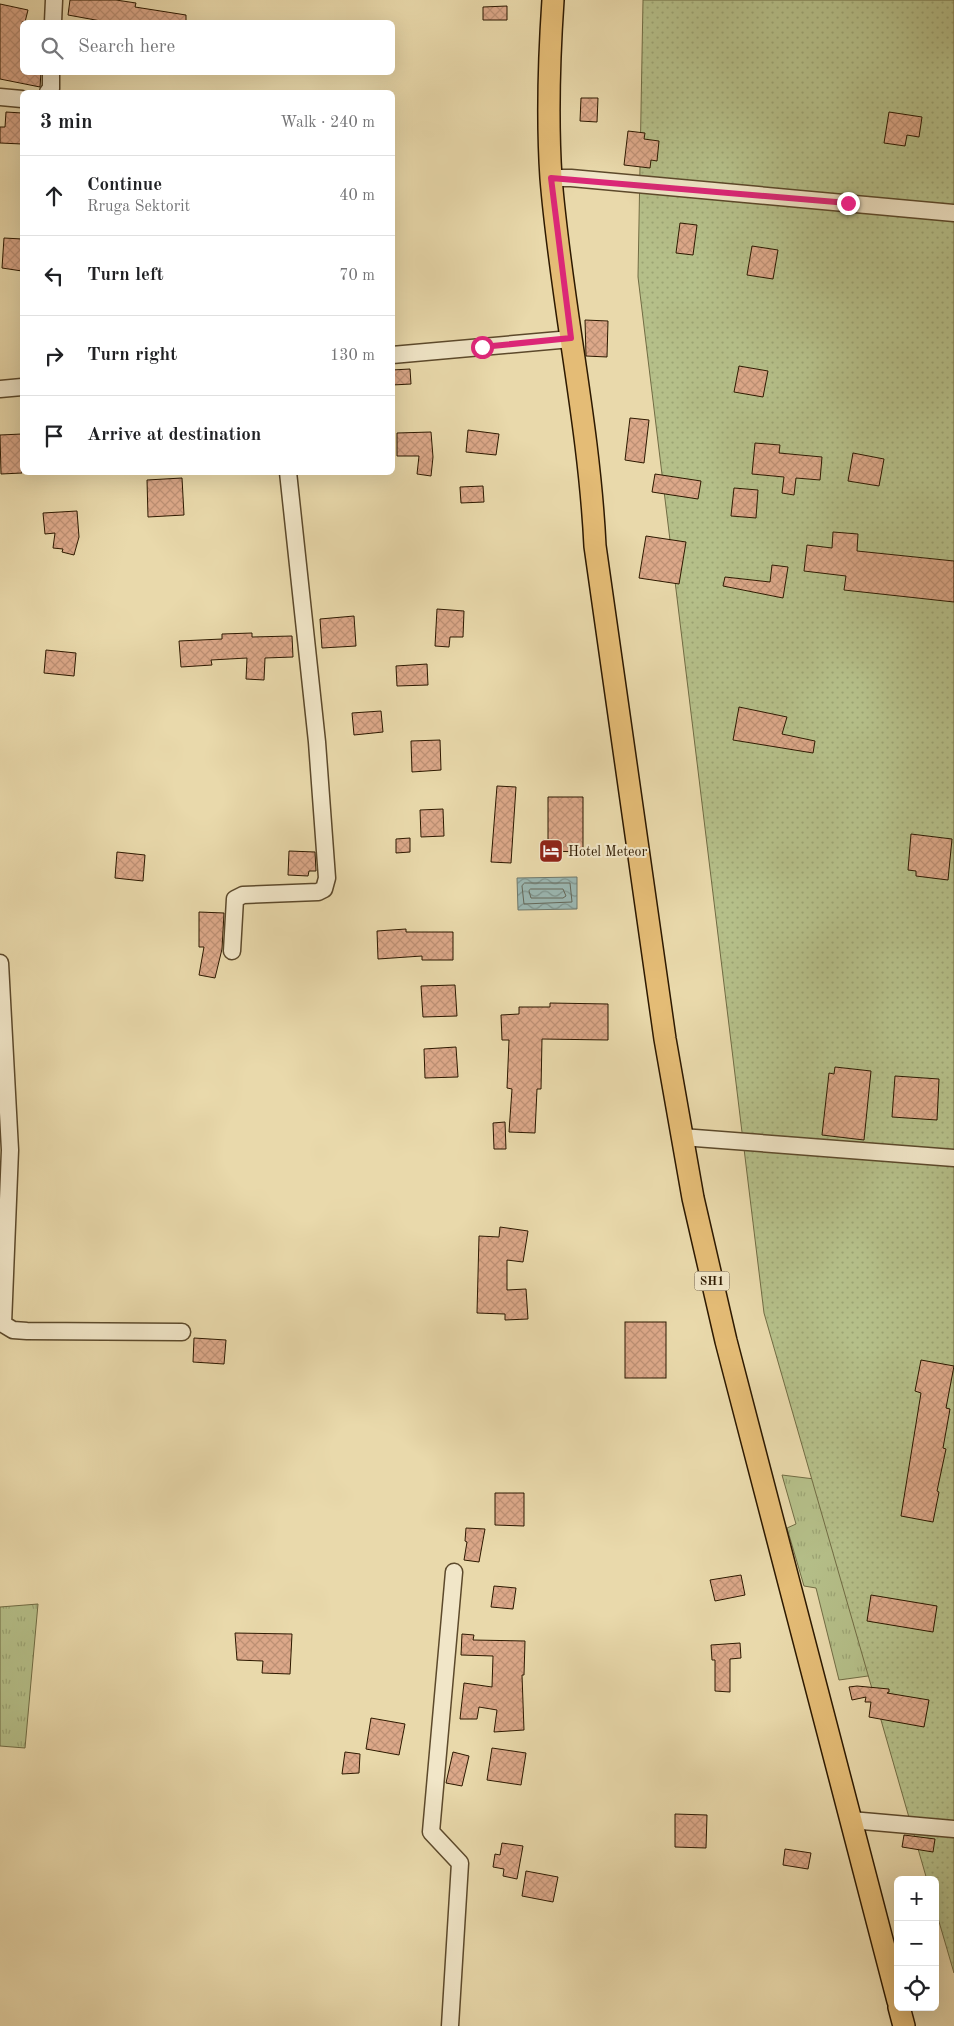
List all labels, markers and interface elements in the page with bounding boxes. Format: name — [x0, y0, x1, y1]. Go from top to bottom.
search box — [20, 20, 395, 75]
icon: search — [38, 34, 66, 62]
text: Search here — [78, 38, 175, 57]
text: 3 min — [40, 112, 93, 133]
text: Walk · 240 m — [280, 115, 375, 131]
text: Continue — [87, 176, 162, 195]
icon: ahead — [40, 182, 68, 210]
text: 40 m — [339, 188, 375, 204]
route end — [837, 192, 860, 215]
text: Rruga Sektorit — [87, 199, 190, 215]
icon: left — [40, 262, 68, 290]
text: Turn left — [87, 266, 164, 285]
text: 70 m — [339, 268, 375, 284]
route start — [471, 336, 494, 359]
icon: right — [40, 342, 68, 370]
text: Turn right — [87, 346, 177, 365]
text: 130 m — [330, 348, 375, 364]
icon: arrive — [40, 422, 68, 450]
text: Arrive at destination — [87, 426, 261, 445]
hotel icon: Hotel Meteor — [538, 838, 564, 864]
place label: Hotel Meteor — [568, 845, 647, 859]
road number: SH1 — [694, 1272, 730, 1290]
map controls — [894, 1876, 939, 2011]
button: + — [894, 1876, 939, 1921]
button: − — [894, 1921, 939, 1966]
button: locate — [894, 1966, 939, 2011]

